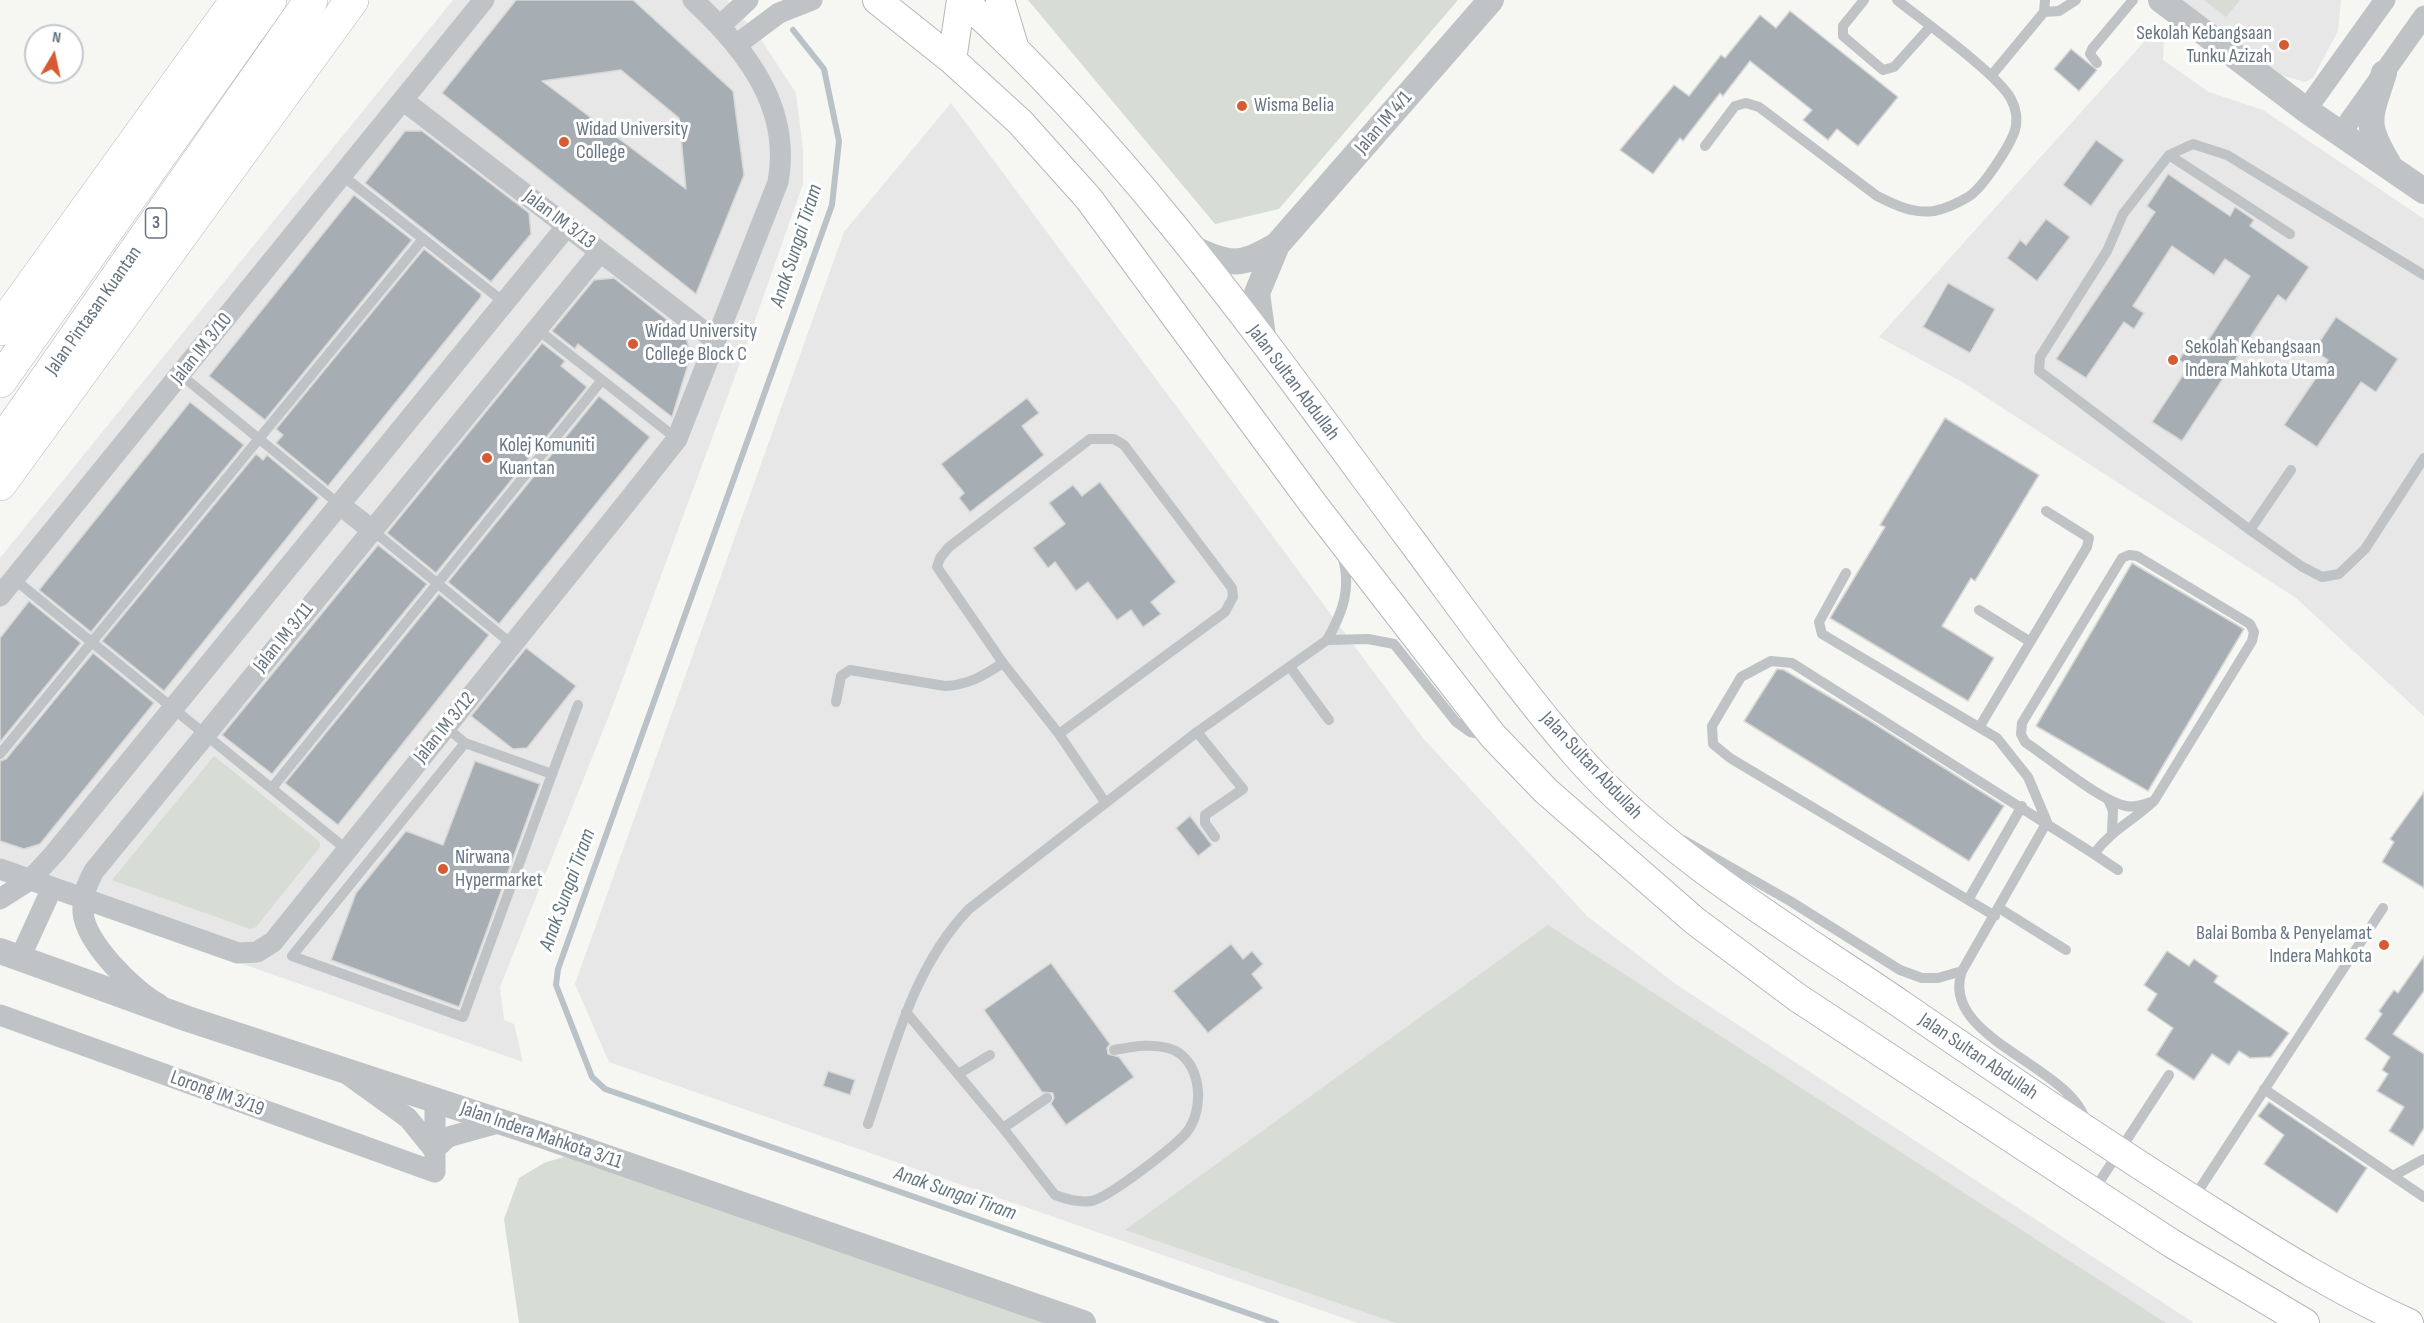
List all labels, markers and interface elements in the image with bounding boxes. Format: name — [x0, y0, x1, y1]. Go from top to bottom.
place label: Sekolah Kebangsaan Tunku Azizah — [2136, 22, 2272, 69]
north arrow — [24, 24, 84, 84]
text: N — [51, 28, 62, 48]
marker: Sekolah Kebangsaan Tunku Azizah — [2277, 38, 2291, 52]
street label: Jalan IM 4/1 — [1350, 87, 1418, 159]
place label: Wisma Belia — [1254, 94, 1334, 118]
marker: Wisma Belia — [1235, 99, 1249, 113]
place label: Widad University College — [576, 118, 688, 165]
marker: Widad University College — [557, 135, 571, 149]
water label: Anak Sungai Tiram — [765, 181, 829, 311]
street label: Jalan IM 3/13 — [518, 185, 600, 255]
road number: 3 — [146, 208, 166, 238]
street label: Jalan Pintasan Kuantan — [41, 242, 147, 380]
street label: Jalan IM 3/10 — [166, 309, 238, 389]
place label: Widad University College Block C — [645, 320, 757, 367]
street label: Jalan Sultan Abdullah — [1242, 320, 1344, 446]
place label: Sekolah Kebangsaan Indera Mahkota Utama — [2185, 336, 2335, 383]
marker: Widad University College Block C — [626, 337, 640, 351]
marker: Sekolah Kebangsaan Indera Mahkota Utama — [2166, 353, 2180, 367]
place label: Kolej Komuniti Kuantan — [499, 434, 595, 481]
marker: Kolej Komuniti Kuantan — [480, 451, 494, 465]
street label: Jalan IM 3/11 — [249, 598, 319, 678]
street label: Jalan IM 3/12 — [409, 688, 481, 768]
street label: Jalan Sultan Abdullah — [1535, 707, 1647, 825]
water label: Anak Sungai Tiram — [534, 826, 602, 954]
place label: Nirwana Hypermarket — [455, 846, 543, 893]
marker: Nirwana Hypermarket — [436, 862, 450, 876]
place label: Balai Bomba & Penyelamat Indera Mahkota — [2196, 922, 2372, 969]
marker: Balai Bomba & Penyelamat Indera Mahkota — [2377, 938, 2391, 952]
street label: Jalan Sultan Abdullah — [1914, 1008, 2042, 1106]
street label: Lorong IM 3/19 — [167, 1066, 267, 1122]
street label: Jalan Indera Mahkota 3/11 — [457, 1097, 625, 1175]
water label: Anak Sungai Tiram — [891, 1161, 1019, 1227]

